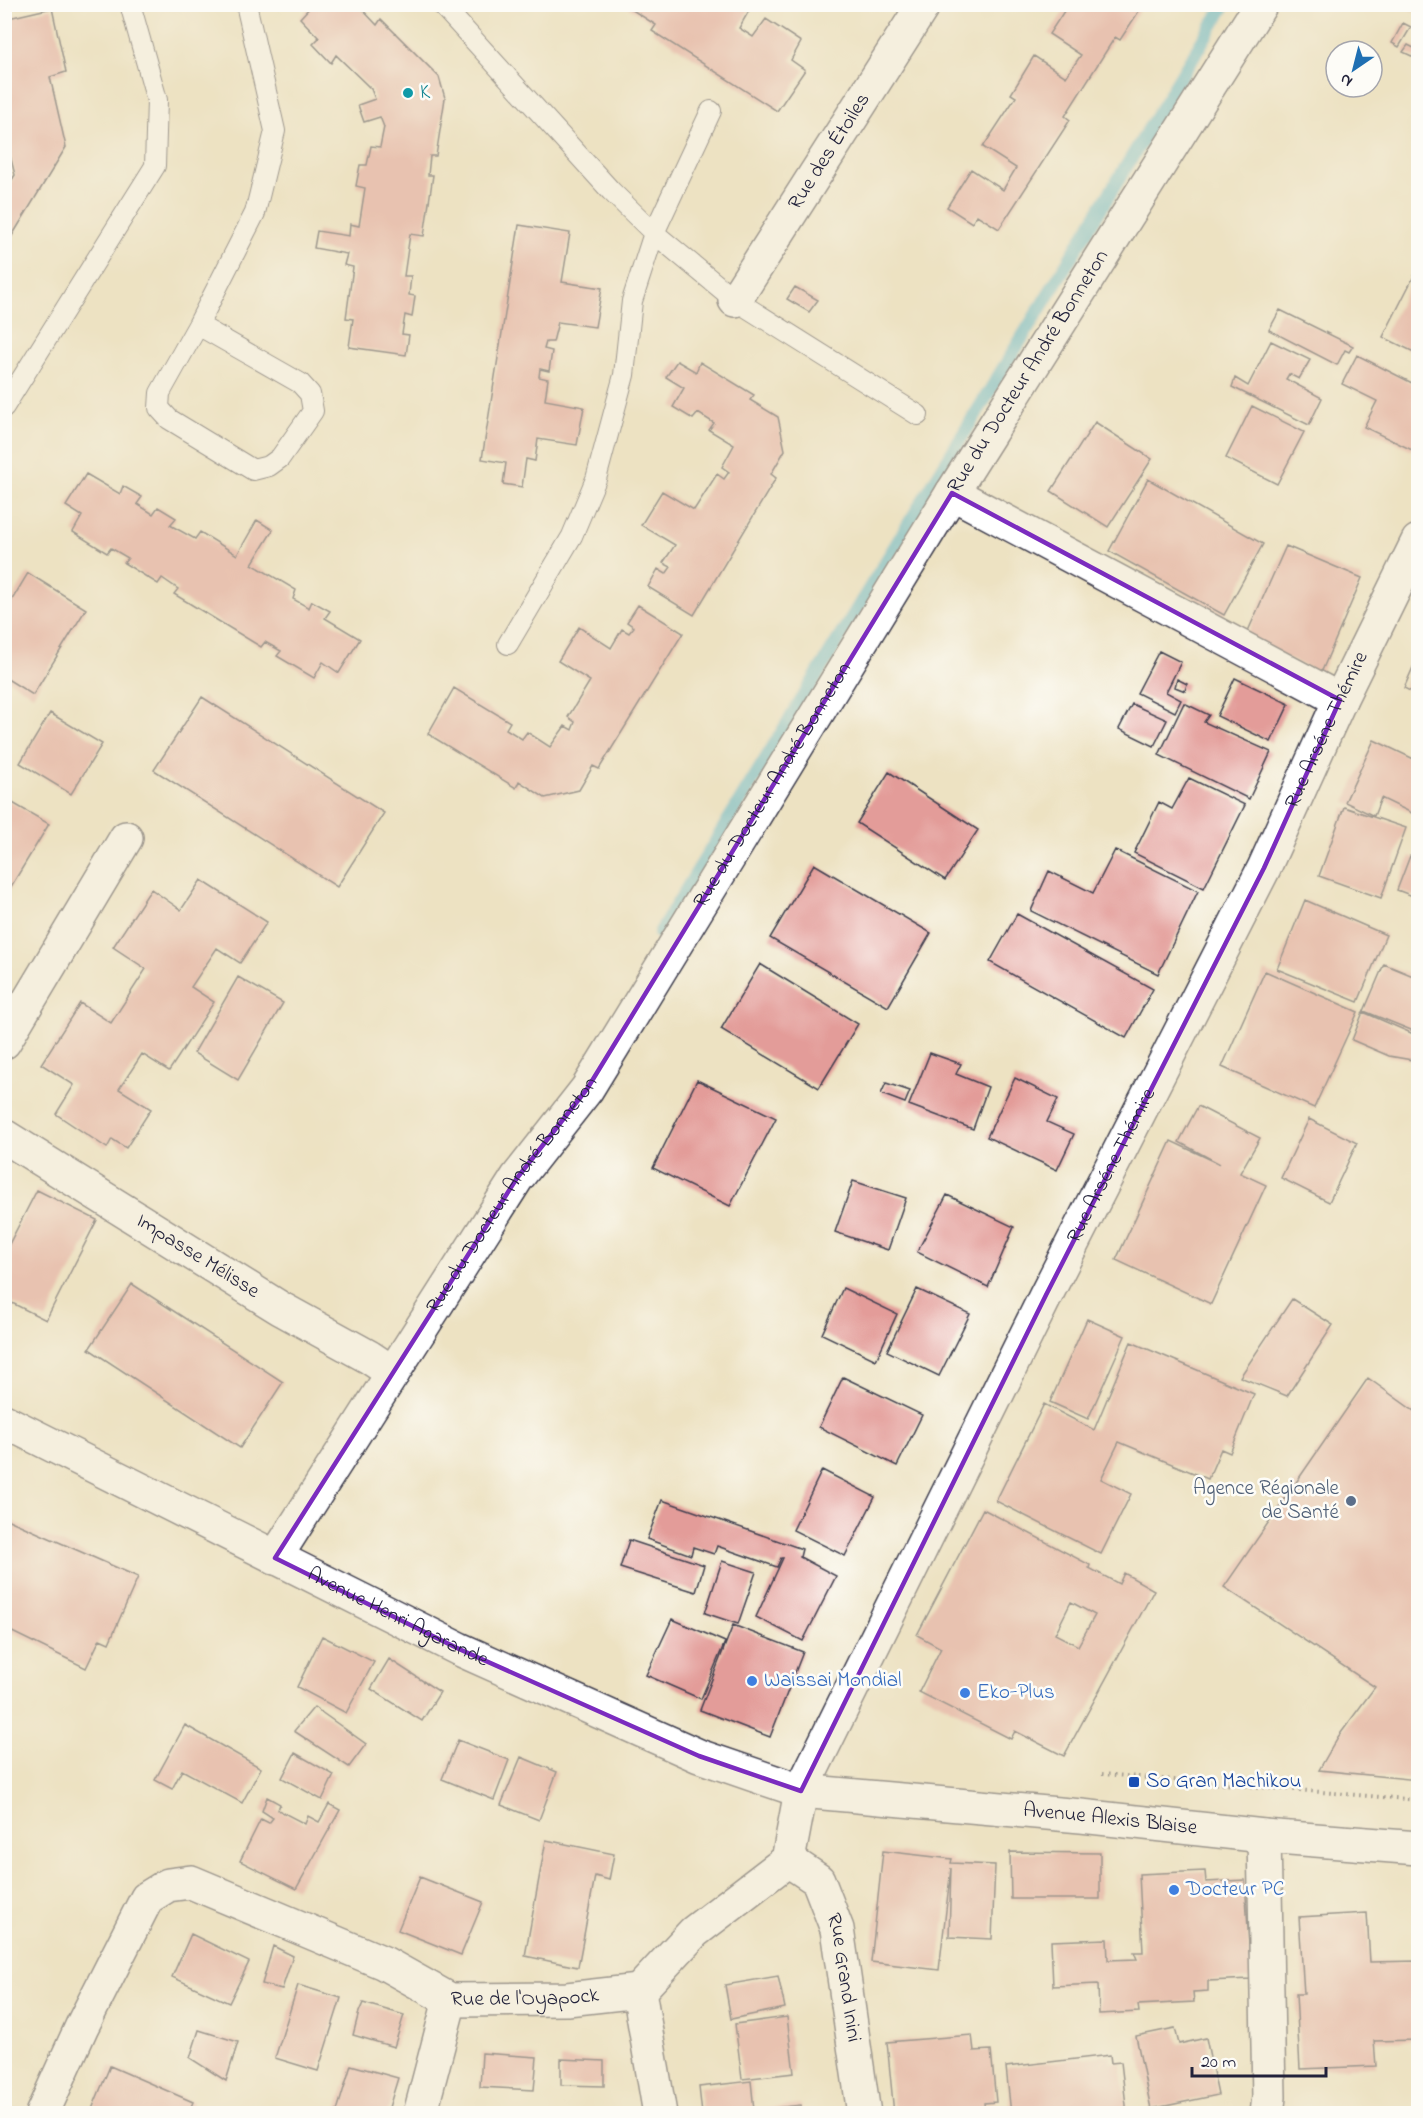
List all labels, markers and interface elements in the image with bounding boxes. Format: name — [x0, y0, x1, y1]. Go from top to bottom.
north arrow — [1324, 39, 1384, 99]
text: N — [1335, 67, 1358, 93]
place label: K — [420, 78, 431, 108]
marker: K — [401, 86, 415, 100]
street label: Rue des Étoiles — [781, 87, 878, 216]
street label: Rue du Docteur André Bonneton — [940, 244, 1117, 499]
street label: Rue Arséne Thémire — [1278, 646, 1377, 814]
street label: Rue du Docteur André Bonneton — [686, 657, 860, 914]
street label: Rue du Docteur André Bonneton — [419, 1071, 606, 1319]
street label: Rue Arséne Thémire — [1060, 1083, 1164, 1249]
street label: Impasse Mélisse — [130, 1207, 266, 1307]
place label: Agence Régionale de Santé — [1193, 1474, 1340, 1528]
marker: Agence Régionale de Santé — [1344, 1494, 1358, 1508]
street label: Avenue Henri Agarande — [302, 1560, 493, 1675]
place label: Waissai Mondial — [764, 1666, 902, 1696]
marker: Waissai Mondial — [745, 1674, 759, 1688]
place label: Eko-Plus — [977, 1678, 1055, 1708]
marker: Eko-Plus — [958, 1686, 972, 1700]
place label: So Gran Machikou — [1146, 1767, 1302, 1797]
marker: So Gran Machikou — [1127, 1775, 1141, 1789]
street label: Avenue Alexis Blaise — [1022, 1796, 1199, 1844]
place label: Docteur PC — [1185, 1875, 1284, 1905]
marker: Docteur PC — [1167, 1883, 1181, 1897]
street label: Rue Grand Inini — [817, 1909, 868, 2044]
street label: Rue de l'Oyapock — [451, 1980, 601, 2016]
scale bar — [1192, 2040, 1326, 2078]
text: 20 m — [1201, 2050, 1236, 2076]

